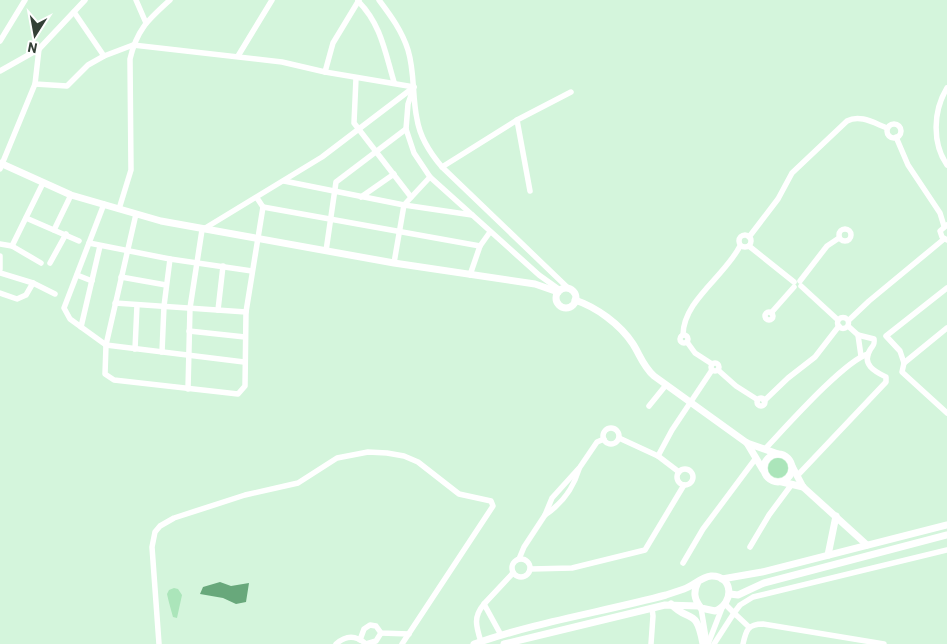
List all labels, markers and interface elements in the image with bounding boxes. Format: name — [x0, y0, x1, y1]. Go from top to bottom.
north arrow — [10, 10, 60, 60]
text: N — [26, 39, 39, 57]

